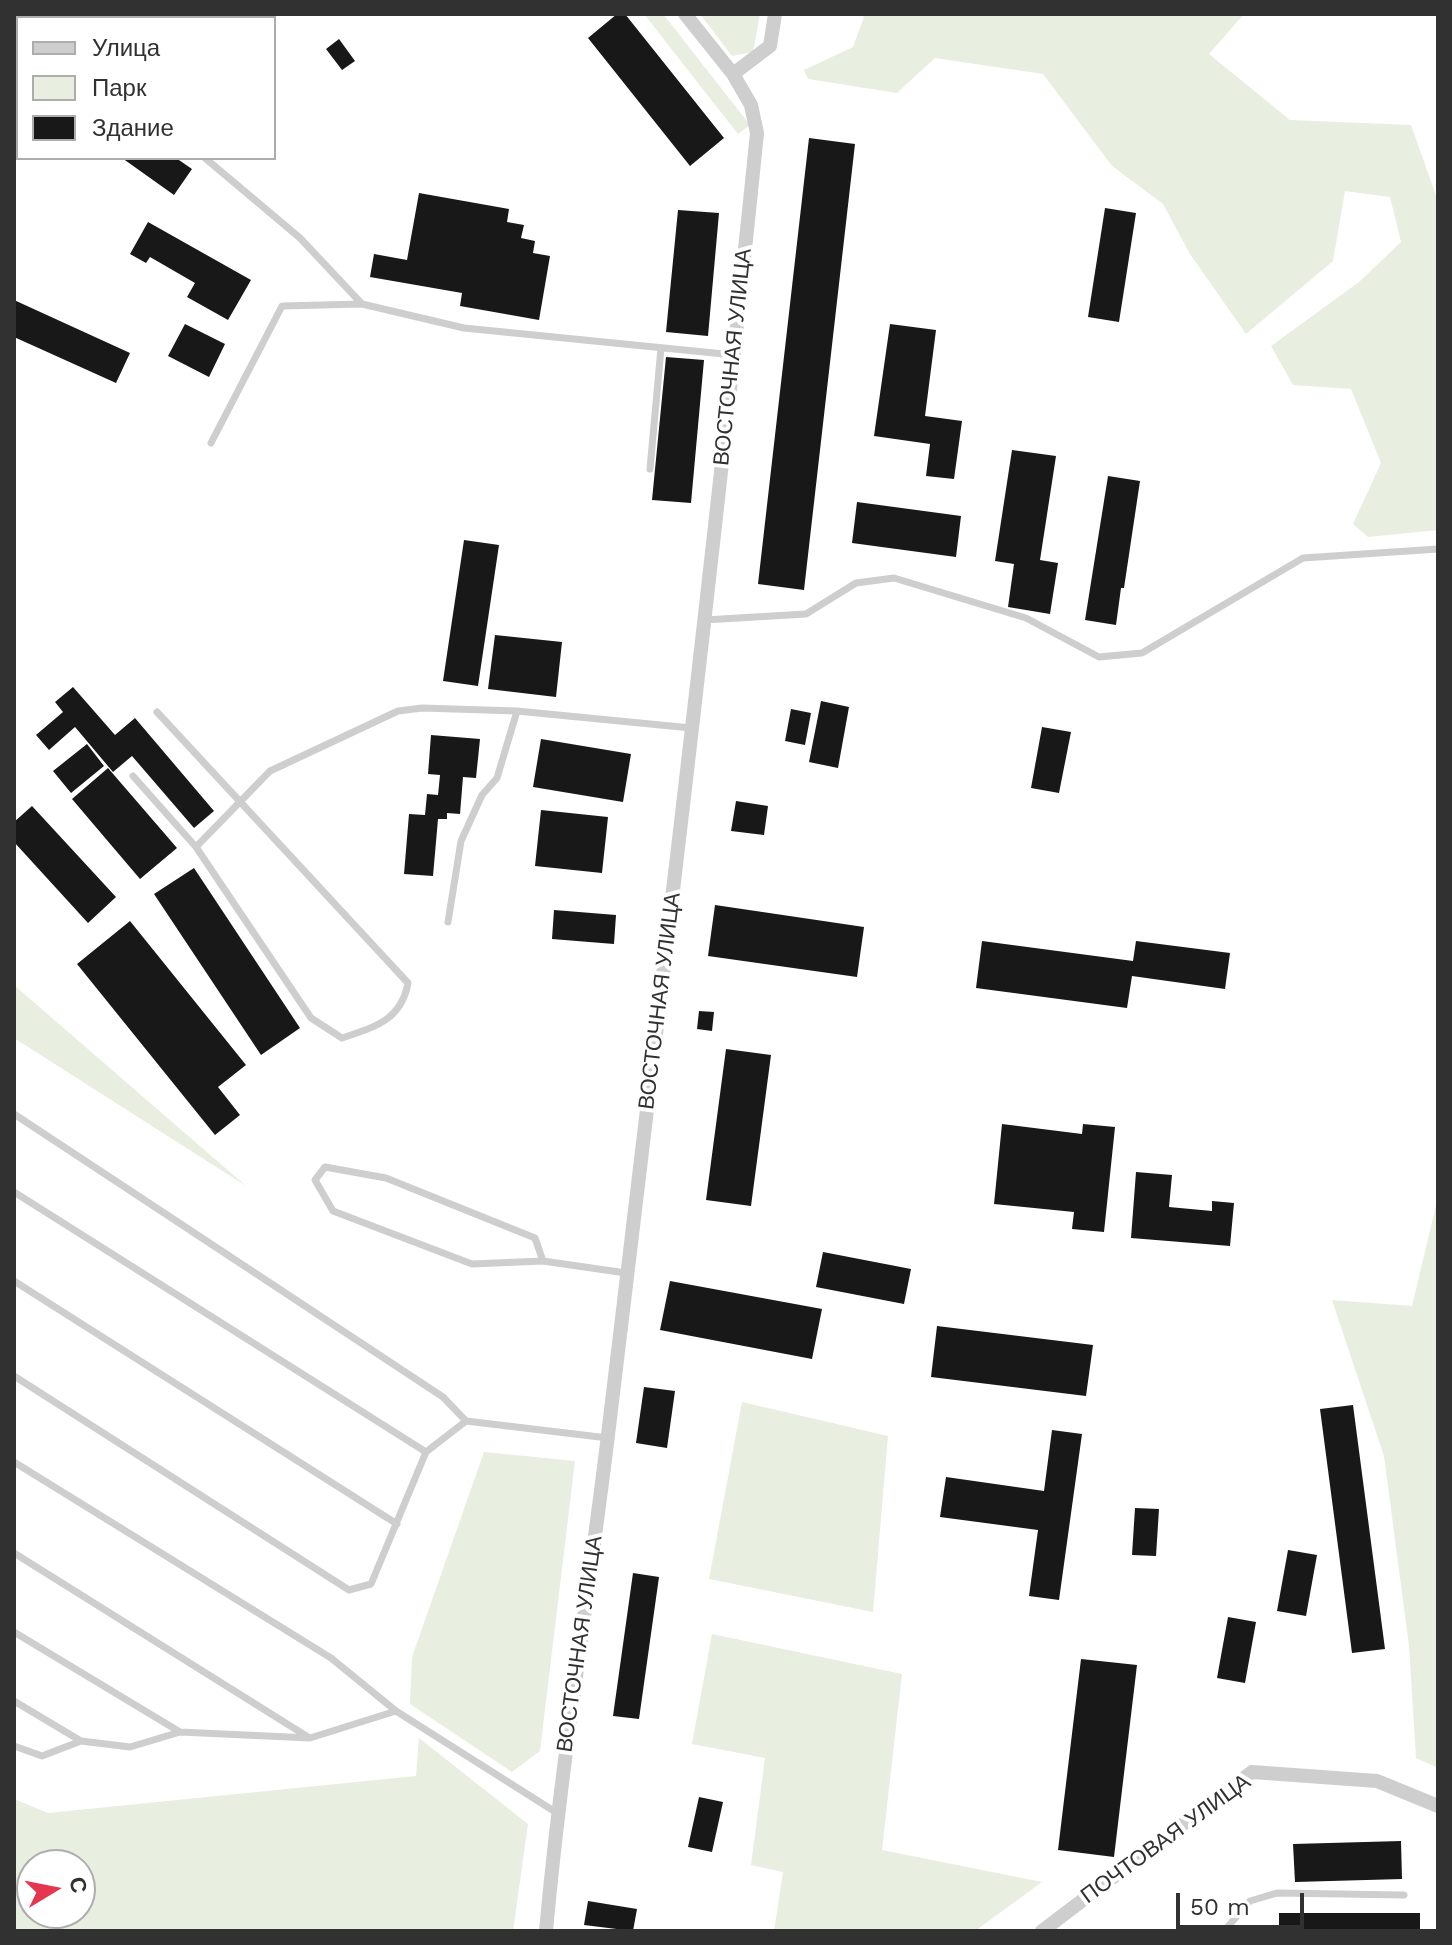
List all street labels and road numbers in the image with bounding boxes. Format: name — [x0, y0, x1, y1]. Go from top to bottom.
street label: ВОСТОЧНАЯ УЛИЦА — [708, 247, 758, 467]
street label: ВОСТОЧНАЯ УЛИЦА — [634, 891, 686, 1111]
street label: ВОСТОЧНАЯ УЛИЦА — [552, 1534, 608, 1754]
street label: ПОЧТОВАЯ УЛИЦА — [1076, 1769, 1256, 1909]

